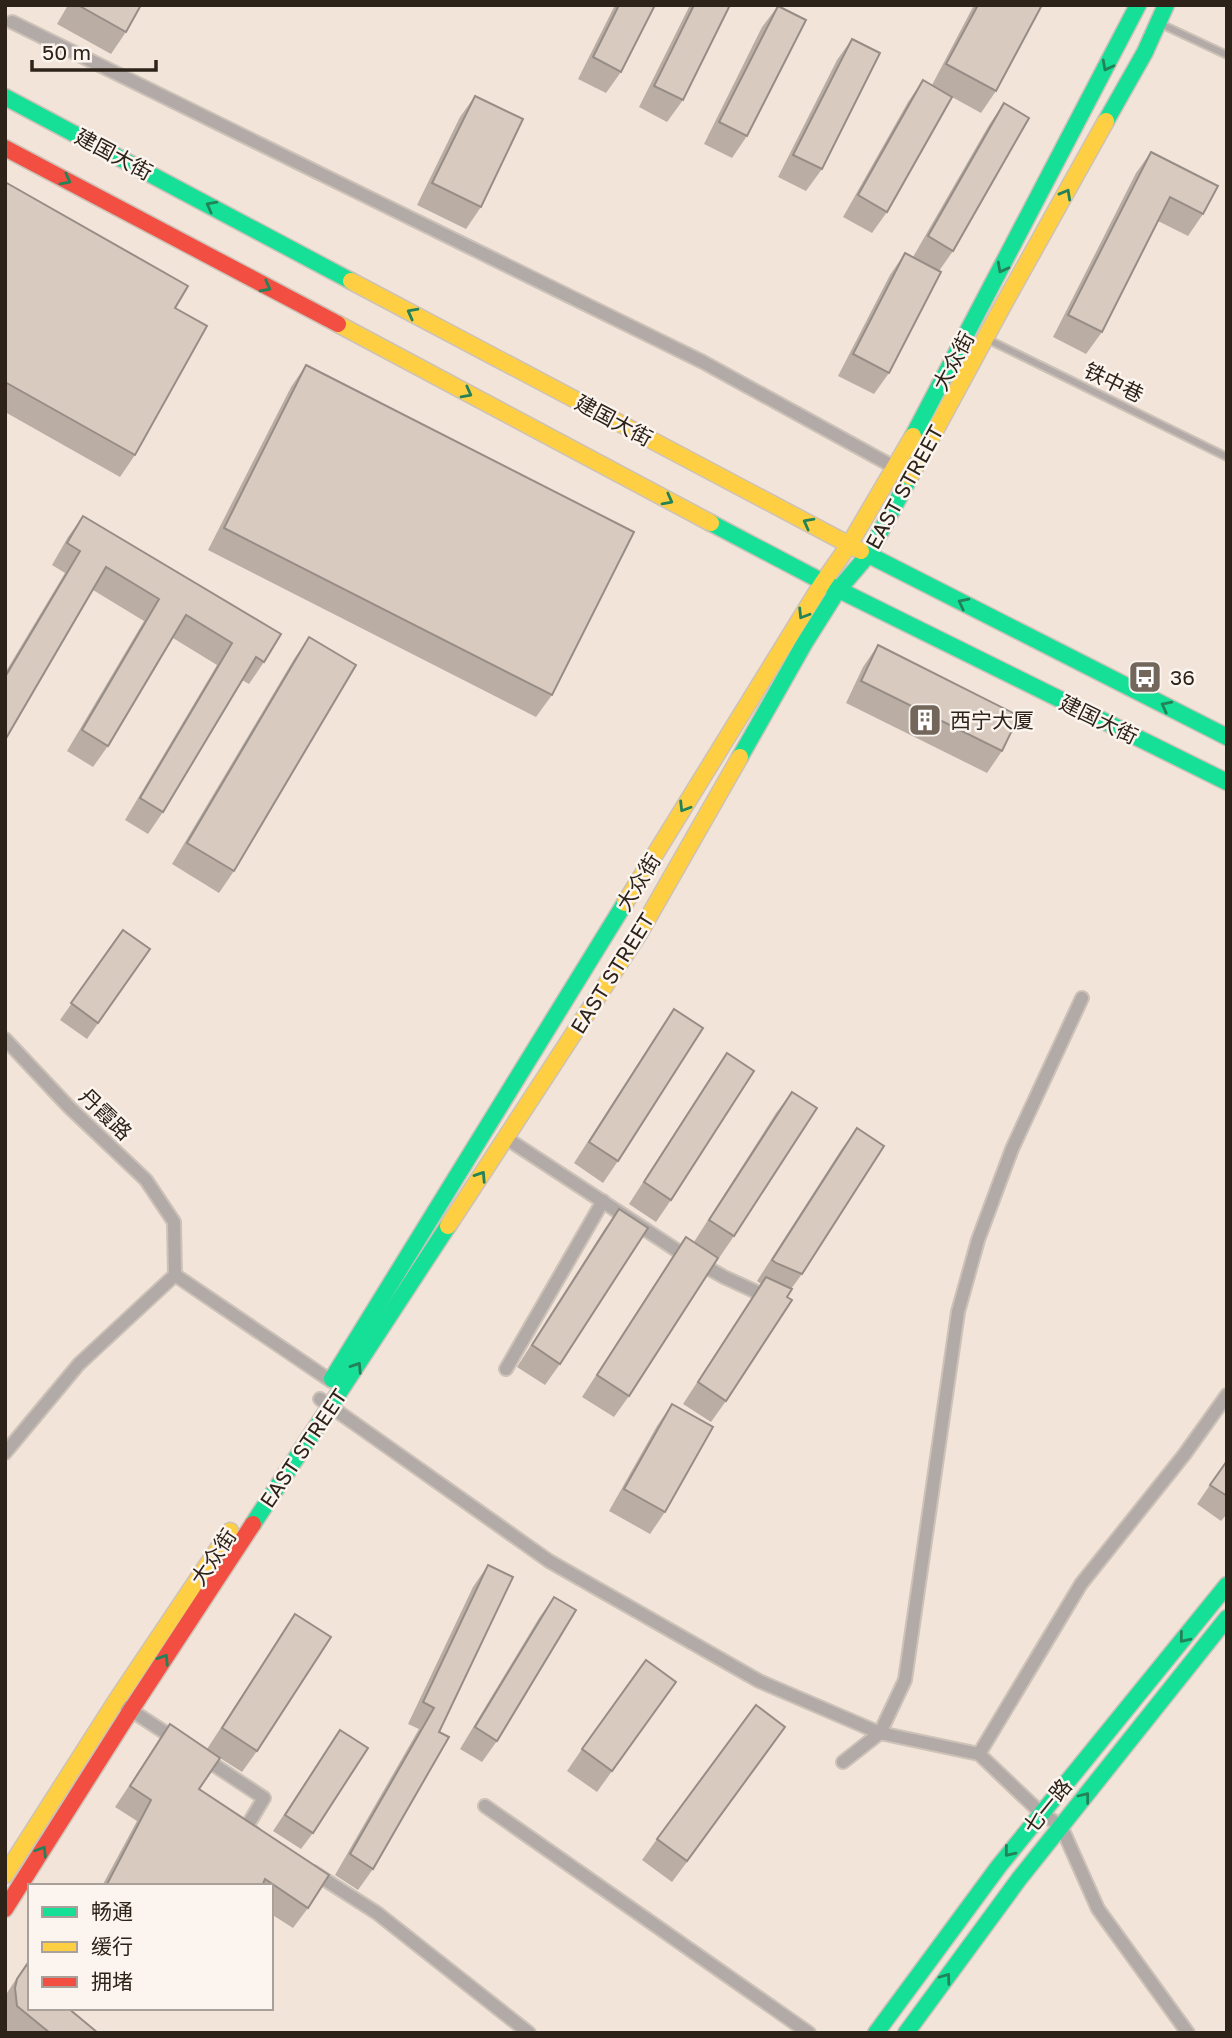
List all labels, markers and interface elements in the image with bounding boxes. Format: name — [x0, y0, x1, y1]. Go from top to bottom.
scale bar — [32, 28, 156, 72]
text: 50 m — [42, 39, 91, 65]
one-way arrow — [1102, 59, 1115, 71]
street label: 建国大街 — [71, 123, 157, 185]
one-way arrow — [58, 172, 71, 185]
one-way arrow — [1058, 189, 1071, 201]
one-way arrow — [206, 201, 218, 214]
one-way arrow — [997, 261, 1010, 273]
one-way arrow — [259, 278, 272, 292]
one-way arrow — [407, 308, 419, 321]
street label: 大众街 — [927, 327, 979, 395]
street label: 铁中巷 — [1080, 357, 1148, 407]
one-way arrow — [460, 385, 472, 399]
street label: 建国大街 — [571, 389, 657, 451]
street label: EAST STREET — [859, 421, 949, 553]
one-way arrow — [661, 492, 673, 505]
one-way arrow — [802, 518, 815, 531]
one-way arrow — [958, 598, 970, 611]
one-way arrow — [799, 606, 812, 619]
bus stop icon: 36 — [1126, 658, 1164, 696]
place label: 36 — [1170, 664, 1195, 690]
street label: 建国大街 — [1056, 689, 1142, 749]
building icon: 西宁大厦 — [906, 701, 944, 739]
one-way arrow — [1161, 701, 1173, 715]
place label: 西宁大厦 — [950, 707, 1034, 733]
one-way arrow — [679, 800, 692, 813]
street label: 大众街 — [610, 848, 666, 916]
street label: EAST STREET — [565, 908, 659, 1038]
street label: 丹霞路 — [74, 1083, 138, 1145]
one-way arrow — [472, 1171, 485, 1184]
one-way arrow — [348, 1362, 361, 1375]
street label: EAST STREET — [254, 1384, 352, 1512]
street label: 大众街 — [185, 1524, 241, 1590]
one-way arrow — [1179, 1630, 1192, 1642]
one-way arrow — [156, 1654, 169, 1667]
street label: 七一路 — [1017, 1773, 1077, 1839]
one-way arrow — [1076, 1793, 1089, 1805]
one-way arrow — [1005, 1845, 1018, 1857]
one-way arrow — [33, 1846, 46, 1859]
legend — [28, 1884, 273, 2010]
text: 畅通 — [91, 1898, 133, 1924]
text: 缓行 — [91, 1933, 133, 1959]
text: 拥堵 — [91, 1968, 133, 1994]
one-way arrow — [938, 1973, 951, 1986]

